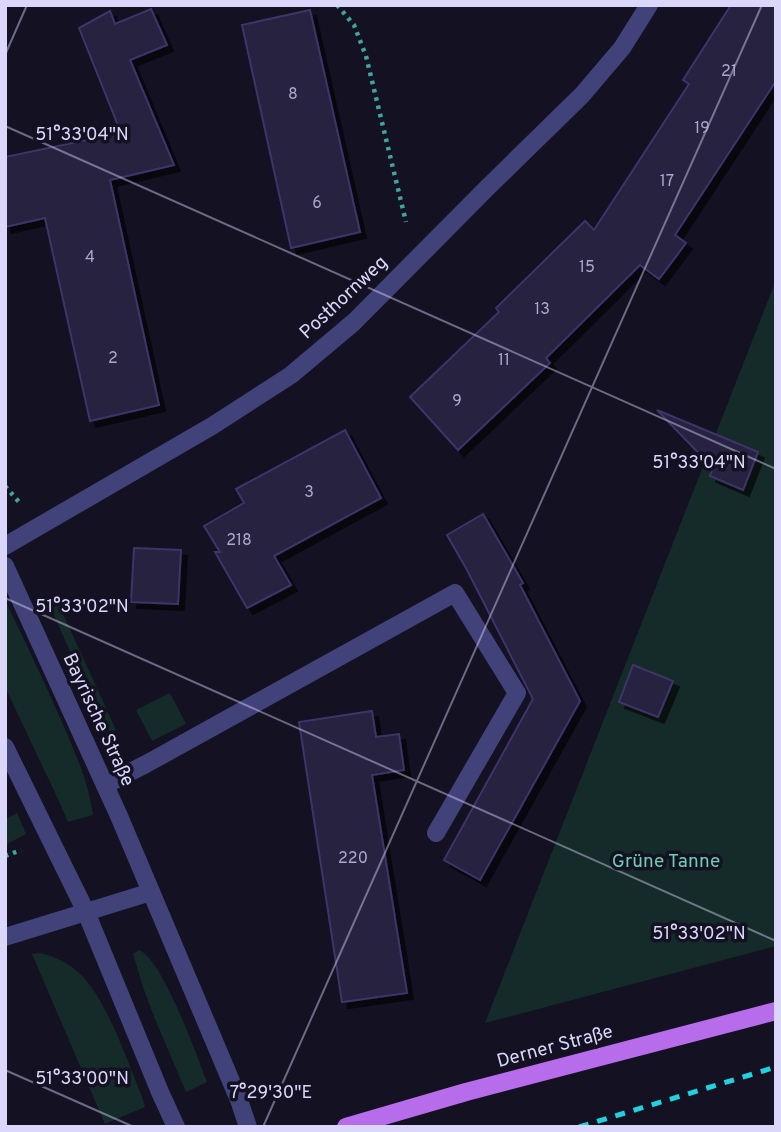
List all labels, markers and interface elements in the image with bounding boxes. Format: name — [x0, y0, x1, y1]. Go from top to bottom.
house number: 21 — [721, 62, 737, 82]
house number: 8 — [288, 85, 298, 105]
house number: 19 — [694, 119, 710, 139]
text: 51°33'04"N — [35, 124, 129, 147]
house number: 17 — [660, 172, 674, 192]
house number: 6 — [312, 194, 322, 214]
house number: 4 — [85, 248, 95, 268]
street label: Posthornweg — [295, 251, 393, 345]
house number: 15 — [579, 258, 595, 278]
house number: 13 — [534, 300, 550, 320]
house number: 2 — [108, 349, 118, 369]
house number: 11 — [498, 351, 510, 371]
house number: 9 — [452, 392, 462, 412]
text: 51°33'04"N — [652, 452, 746, 475]
house number: 3 — [304, 483, 314, 503]
house number: 218 — [226, 531, 252, 551]
text: 51°33'02"N — [35, 596, 129, 619]
street label: Bayrische Straße — [57, 650, 139, 790]
house number: 220 — [338, 849, 368, 869]
park label: Grüne Tanne — [612, 850, 720, 874]
text: 51°33'02"N — [652, 923, 746, 946]
street label: Derner Straße — [494, 1020, 616, 1074]
text: 51°33'00"N — [35, 1068, 129, 1091]
text: 7°29'30"E — [230, 1082, 312, 1105]

